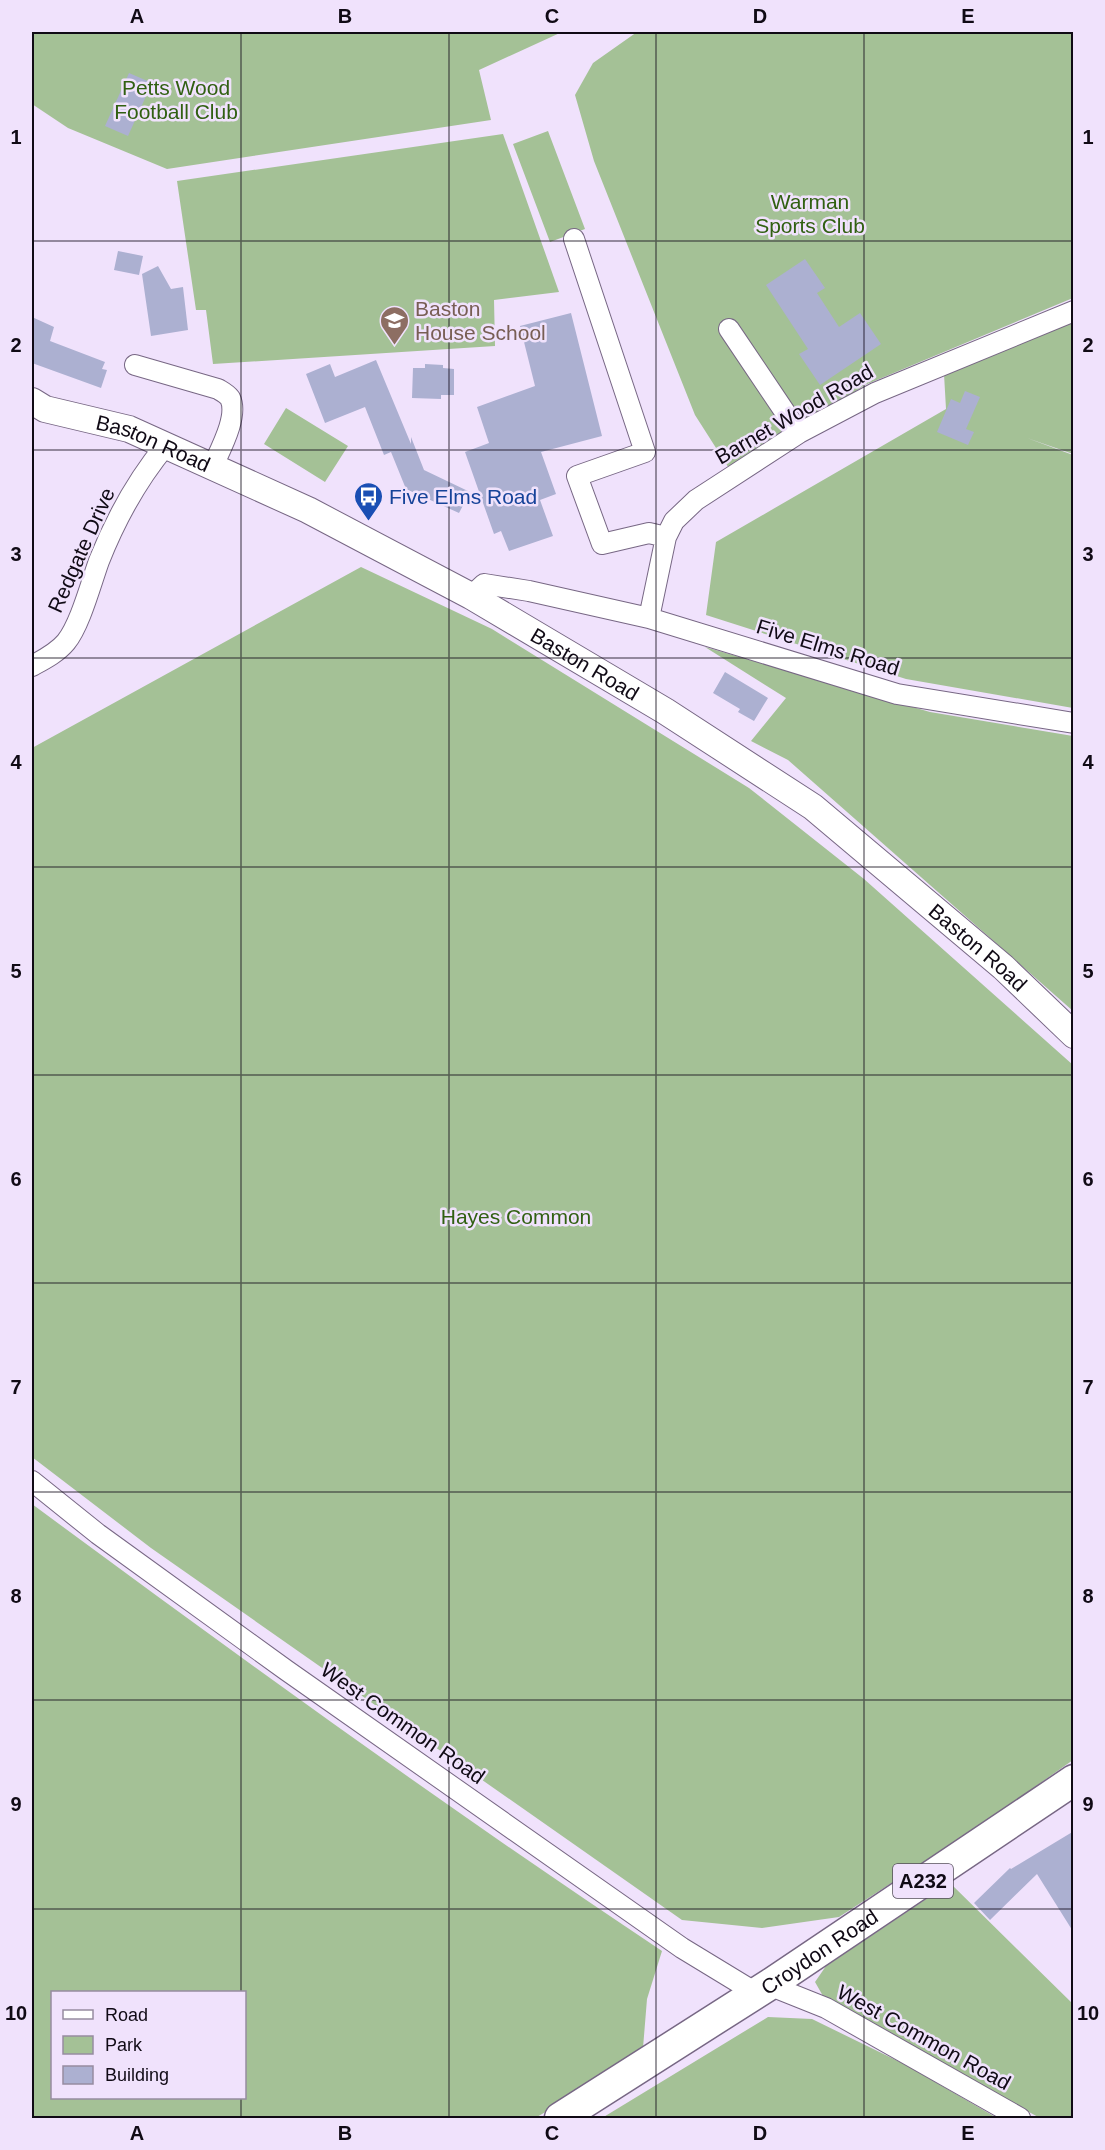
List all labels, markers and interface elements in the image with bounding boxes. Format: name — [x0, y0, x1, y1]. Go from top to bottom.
text: A — [130, 5, 144, 27]
text: B — [338, 5, 352, 27]
text: C — [545, 5, 559, 27]
text: D — [753, 5, 767, 27]
text: E — [961, 5, 975, 27]
park label: Petts Wood Football Club — [114, 76, 238, 123]
text: 1 — [10, 126, 22, 148]
text: 1 — [1082, 126, 1094, 148]
park label: Warman Sports Club — [755, 190, 865, 237]
place label: Baston House School — [415, 297, 546, 344]
school or university icon: Baston House School — [378, 304, 410, 346]
text: 2 — [10, 334, 22, 356]
text: 2 — [1082, 334, 1094, 356]
street label: Barnet Wood Road — [711, 359, 877, 469]
street label: Baston Road — [94, 410, 214, 476]
bus stop icon: Five Elms Road — [352, 480, 384, 522]
street label: Redgate Drive — [43, 484, 119, 616]
place label: Five Elms Road — [389, 485, 537, 508]
text: 3 — [10, 543, 22, 565]
text: 3 — [1082, 543, 1094, 565]
street label: Five Elms Road — [754, 614, 902, 680]
street label: Baston Road — [527, 623, 643, 704]
text: 4 — [10, 751, 22, 773]
text: 4 — [1082, 751, 1094, 773]
street label: Baston Road — [925, 899, 1032, 995]
text: 5 — [10, 960, 22, 982]
text: 5 — [1082, 960, 1094, 982]
text: 6 — [10, 1168, 22, 1190]
text: 6 — [1082, 1168, 1094, 1190]
park label: Hayes Common — [441, 1205, 591, 1228]
text: 7 — [10, 1376, 22, 1398]
text: 7 — [1082, 1376, 1094, 1398]
text: 8 — [10, 1585, 22, 1607]
text: 8 — [1082, 1585, 1094, 1607]
street label: West Common Road — [317, 1658, 489, 1788]
text: 9 — [10, 1793, 22, 1815]
text: 9 — [1082, 1793, 1094, 1815]
road number: A232 — [893, 1864, 953, 1898]
street label: Croydon Road — [756, 1904, 882, 1999]
street label: West Common Road — [833, 1980, 1015, 2094]
legend — [51, 1991, 246, 2099]
text: 10 — [5, 2002, 27, 2024]
text: 10 — [1077, 2002, 1099, 2024]
text: Road — [105, 2005, 148, 2025]
text: Park — [105, 2035, 143, 2055]
text: Building — [105, 2065, 169, 2085]
text: A — [130, 2122, 144, 2144]
text: B — [338, 2122, 352, 2144]
text: C — [545, 2122, 559, 2144]
text: D — [753, 2122, 767, 2144]
text: E — [961, 2122, 975, 2144]

